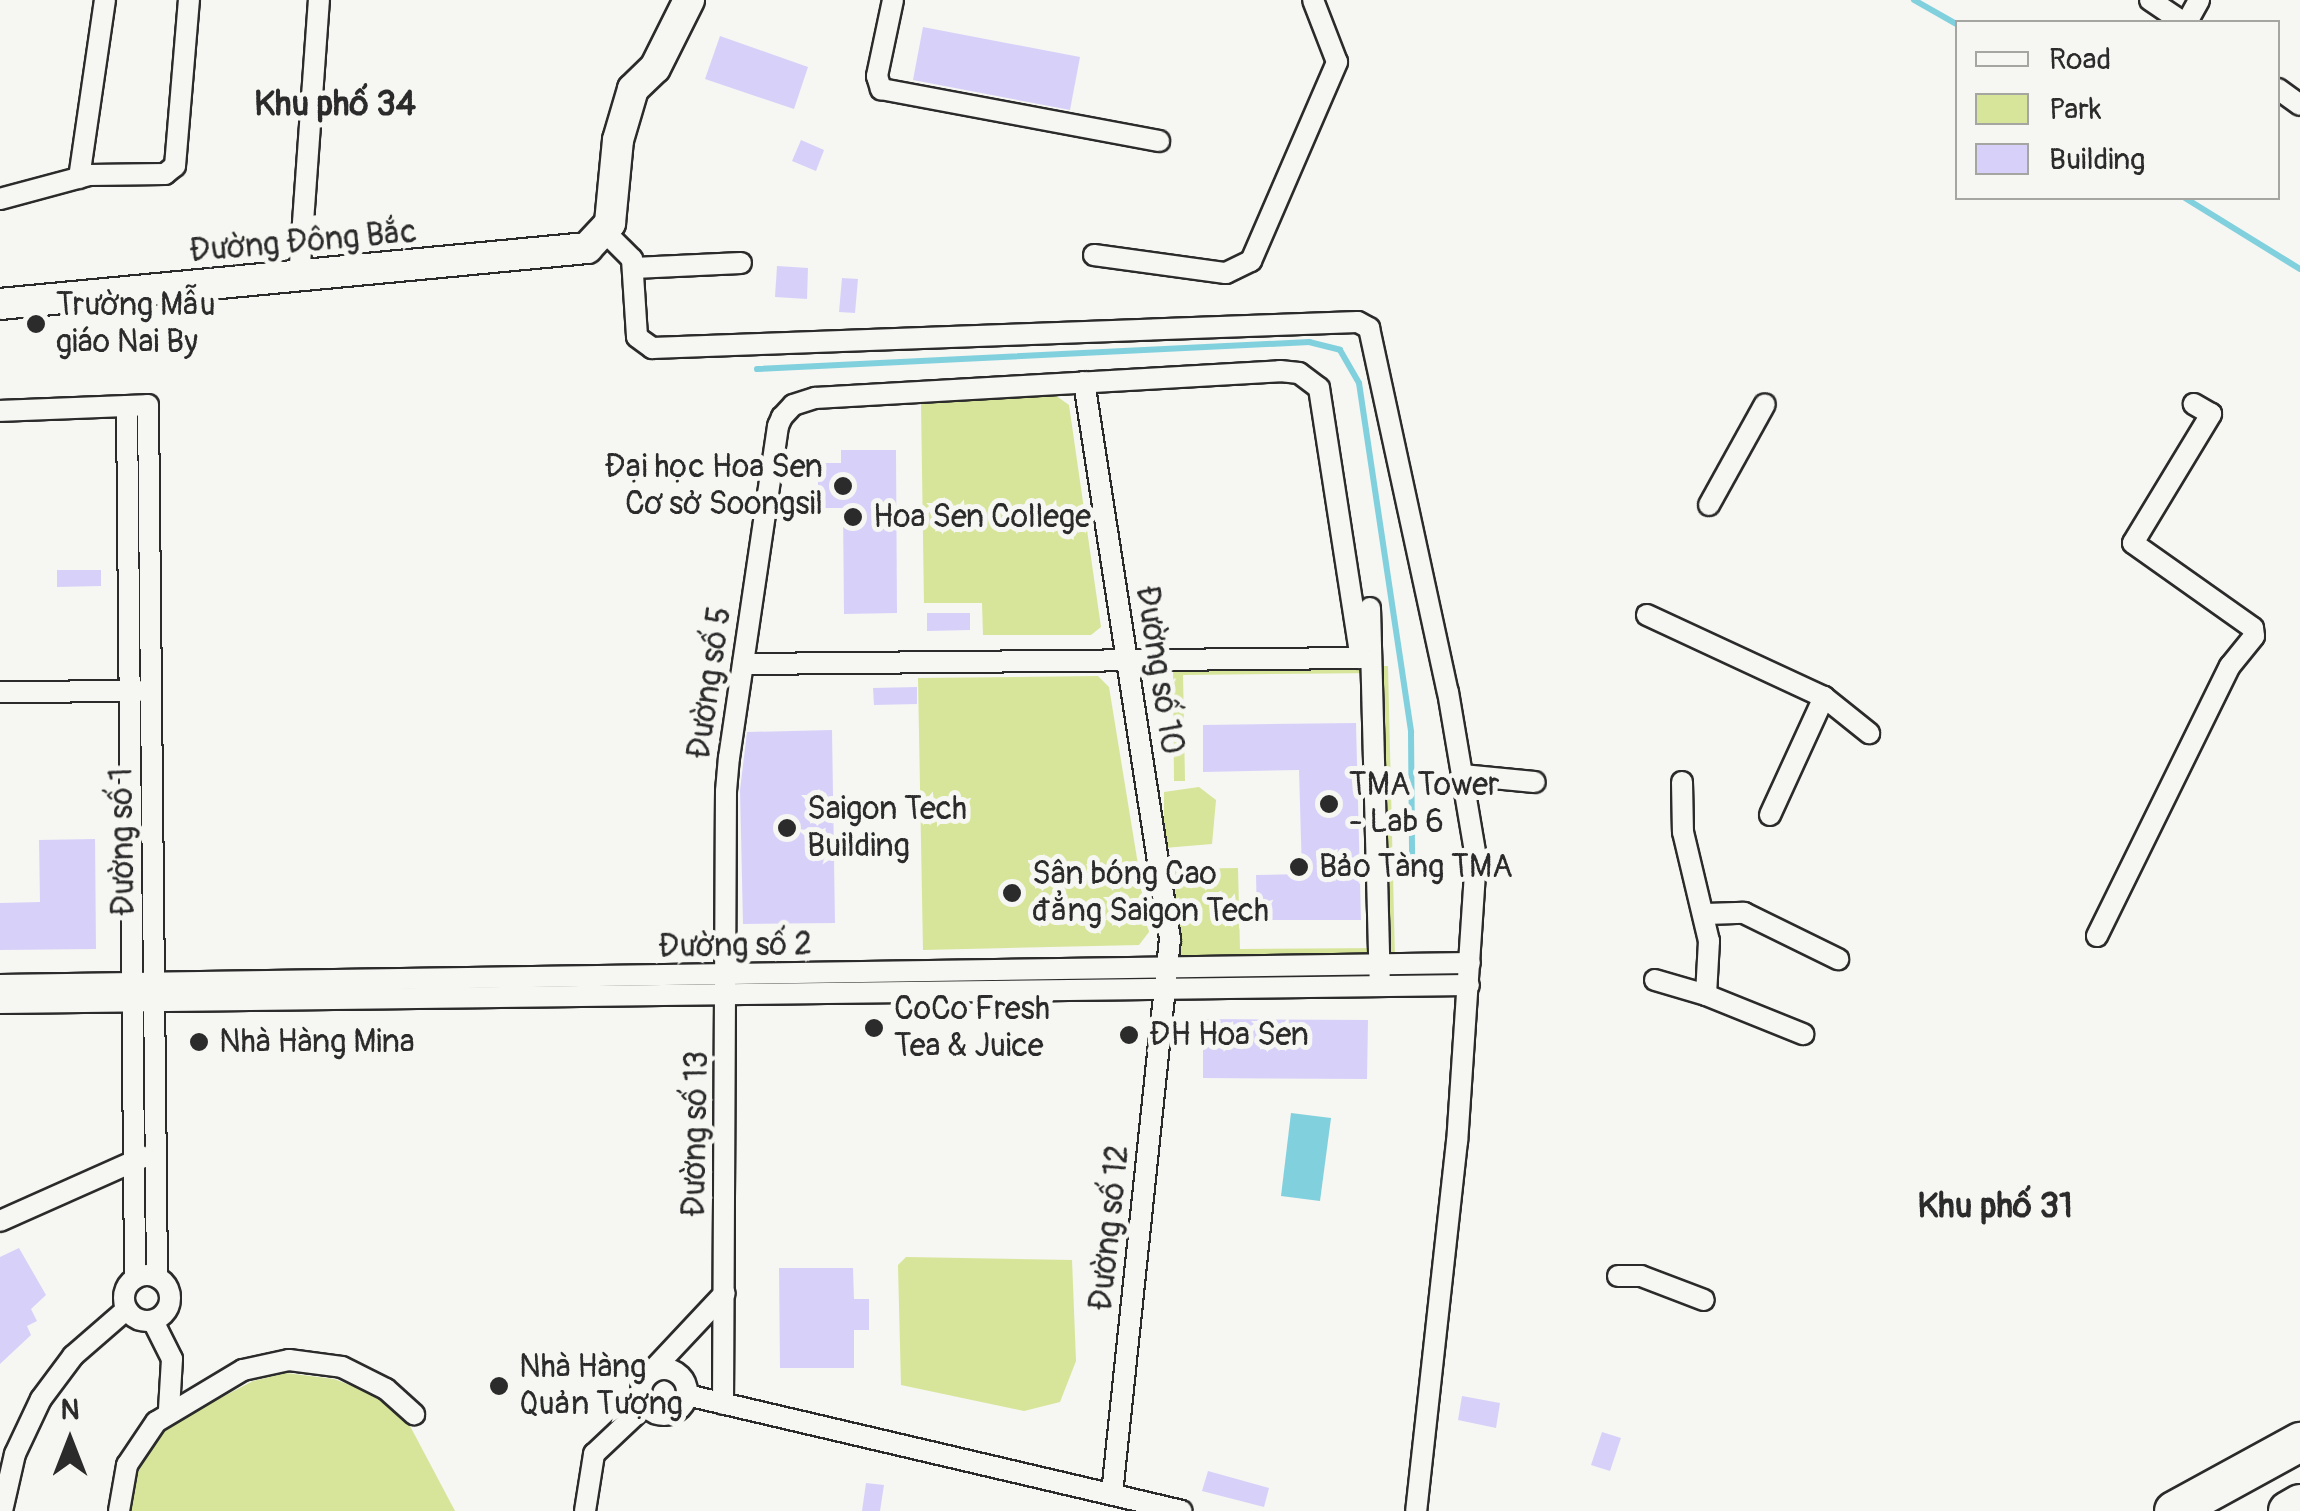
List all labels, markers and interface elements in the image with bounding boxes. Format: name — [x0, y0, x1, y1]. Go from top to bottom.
legend — [1955, 20, 2280, 200]
text: Road — [2049, 41, 2111, 78]
district label: Khu phố 34 — [254, 83, 416, 125]
text: Park — [2049, 91, 2102, 128]
text: Building — [2049, 141, 2145, 178]
street label: Đường Đông Bắc — [188, 213, 418, 271]
place label: Trường Mẫu giáo Nai By — [56, 287, 216, 362]
marker: Trường Mẫu giáo Nai By — [25, 313, 47, 335]
place label: Đại học Hoa Sen Cơ sở Soongsil — [604, 449, 823, 524]
marker: Đại học Hoa Sen Cơ sở Soongsil — [832, 475, 854, 497]
place label: Hoa Sen College — [873, 498, 1091, 536]
marker: Hoa Sen College — [842, 506, 864, 528]
street label: Đường số 10 — [1127, 583, 1191, 757]
street label: Đường số 5 — [680, 604, 740, 762]
street label: Đường số 1 — [103, 767, 143, 917]
place label: TMA Tower - Lab 6 — [1349, 767, 1499, 842]
place label: Saigon Tech Building — [807, 791, 967, 866]
marker: TMA Tower - Lab 6 — [1318, 793, 1340, 815]
marker: Saigon Tech Building — [776, 817, 798, 839]
place label: Bảo Tàng TMA — [1319, 848, 1513, 886]
place label: Sân bóng Cao đẳng Saigon Tech — [1032, 856, 1269, 931]
marker: Bảo Tàng TMA — [1288, 856, 1310, 878]
marker: Sân bóng Cao đẳng Saigon Tech — [1001, 882, 1023, 904]
street label: Đường số 2 — [658, 925, 812, 967]
place label: CoCo Fresh Tea & Juice — [894, 991, 1050, 1066]
place label: ĐH Hoa Sen — [1149, 1016, 1309, 1054]
marker: CoCo Fresh Tea & Juice — [863, 1017, 885, 1039]
place label: Nhà Hàng Mina — [219, 1023, 415, 1061]
marker: ĐH Hoa Sen — [1118, 1024, 1140, 1046]
marker: Nhà Hàng Mina — [188, 1031, 210, 1053]
street label: Đường số 13 — [675, 1050, 717, 1218]
street label: Đường số 12 — [1082, 1143, 1138, 1313]
district label: Khu phố 31 — [1917, 1185, 2073, 1227]
place label: Nhà Hàng Quản Tượng — [519, 1349, 683, 1424]
marker: Nhà Hàng Quản Tượng — [488, 1375, 510, 1397]
north arrow — [20, 1391, 120, 1491]
text: N — [61, 1393, 79, 1428]

